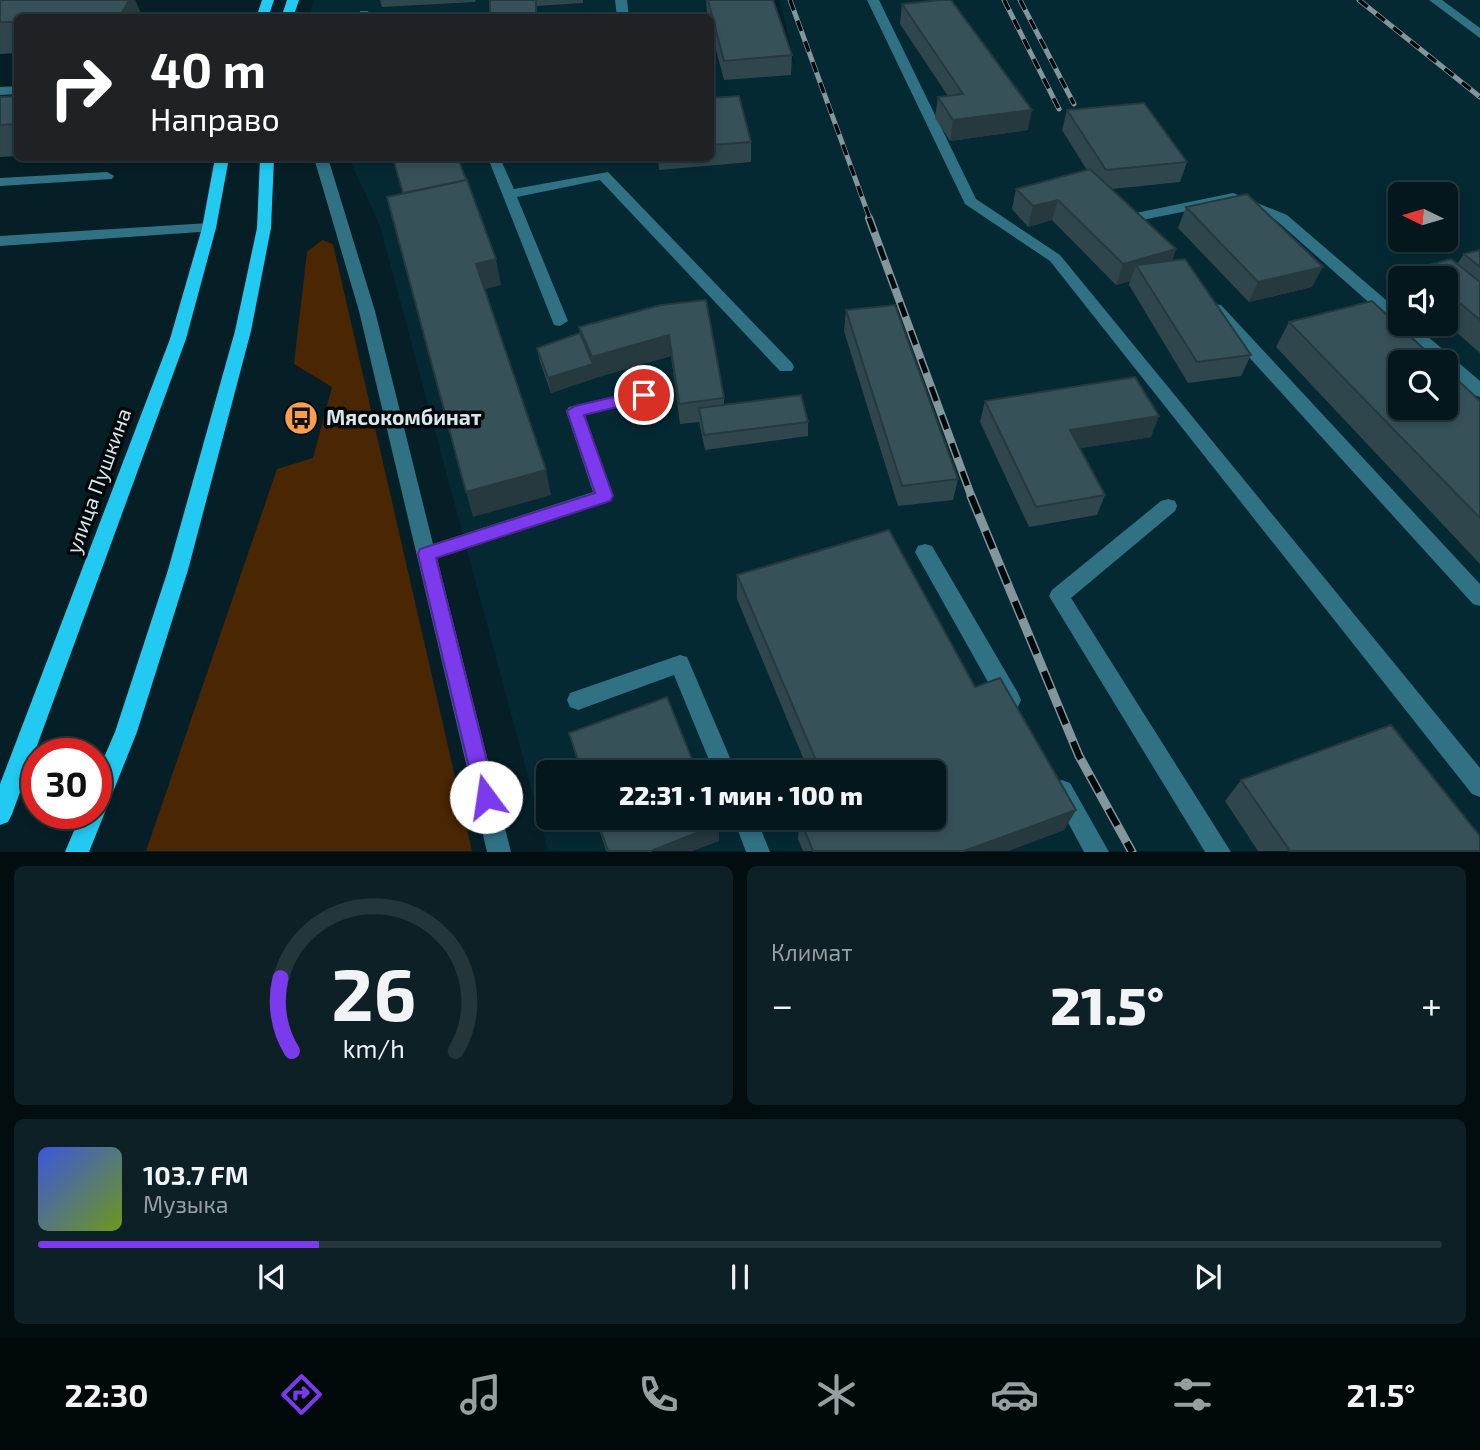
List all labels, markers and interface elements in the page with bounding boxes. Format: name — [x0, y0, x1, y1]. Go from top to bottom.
text: 40 m — [150, 39, 266, 98]
icon: right — [35, 42, 126, 133]
text: Направо — [150, 99, 280, 137]
north arrow — [1388, 182, 1458, 252]
map controls — [1388, 182, 1458, 420]
button: sound — [1388, 266, 1458, 336]
button: search — [1388, 350, 1458, 420]
pin — [614, 365, 674, 425]
icon: arrive — [625, 376, 663, 414]
bus stop icon: Мясокомбинат — [282, 399, 320, 437]
street label: улица Пушкина — [60, 404, 136, 557]
place label: Мясокомбинат — [326, 404, 482, 429]
speed limit sign: 30 — [21, 738, 112, 829]
position arrow — [449, 760, 523, 834]
text: 22:31 · 1 мин · 100 m — [619, 779, 863, 810]
text: Климат — [771, 938, 852, 966]
text: 26 — [331, 949, 416, 1037]
text: 21.5° — [1050, 973, 1164, 1035]
text: − — [771, 981, 793, 1027]
text: + — [1421, 981, 1442, 1027]
text: km/h — [342, 1033, 405, 1063]
text: 103.7 FM — [143, 1159, 249, 1190]
text: Музыка — [143, 1190, 228, 1218]
icon: previous — [253, 1258, 291, 1296]
icon: pause — [721, 1258, 759, 1296]
icon: next — [1189, 1258, 1227, 1296]
icon: directions — [277, 1370, 326, 1419]
icon: music — [456, 1370, 505, 1419]
icon: phone — [634, 1370, 683, 1419]
icon: climate — [812, 1370, 861, 1419]
icon: car — [990, 1370, 1039, 1419]
icon: filters — [1168, 1370, 1217, 1419]
text: 22:30 — [65, 1375, 148, 1413]
text: 21.5° — [1346, 1375, 1415, 1413]

